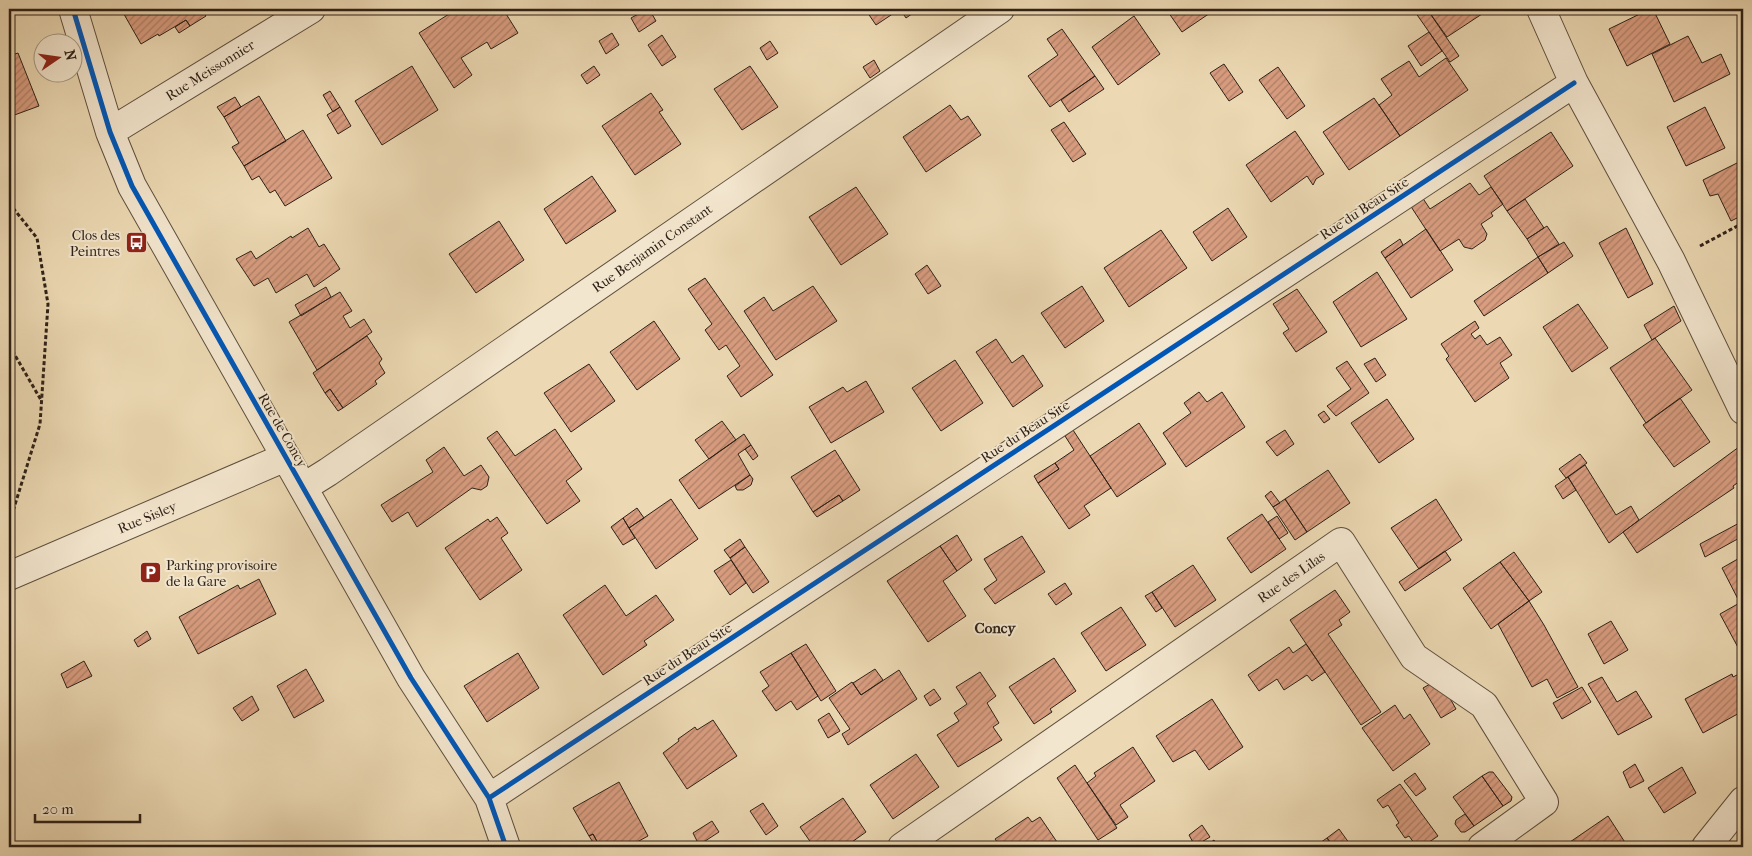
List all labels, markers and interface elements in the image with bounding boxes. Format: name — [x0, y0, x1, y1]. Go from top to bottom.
north arrow — [32, 32, 82, 82]
street label: Rue Meissonnier — [163, 36, 258, 105]
text: N — [61, 48, 80, 63]
street label: Rue du Beau Site — [1317, 173, 1412, 244]
street label: Rue Benjamin Constant — [589, 200, 716, 296]
place label: Clos des Peintres — [70, 227, 120, 260]
bus stop icon: Clos des Peintres — [124, 231, 148, 255]
street label: Rue de Concy — [254, 390, 311, 471]
street label: Rue du Beau Site — [978, 396, 1073, 467]
street label: Rue Sisley — [115, 497, 180, 537]
street label: Rue des Lilas — [1254, 548, 1328, 607]
place label: Parking provisoire de la Gare — [166, 557, 277, 590]
parking icon: Parking provisoire de la Gare — [138, 561, 162, 585]
street label: Rue du Beau Site — [640, 619, 735, 690]
district label: Concy — [975, 619, 1016, 637]
scale bar — [35, 791, 140, 823]
text: 20 m — [42, 800, 74, 818]

